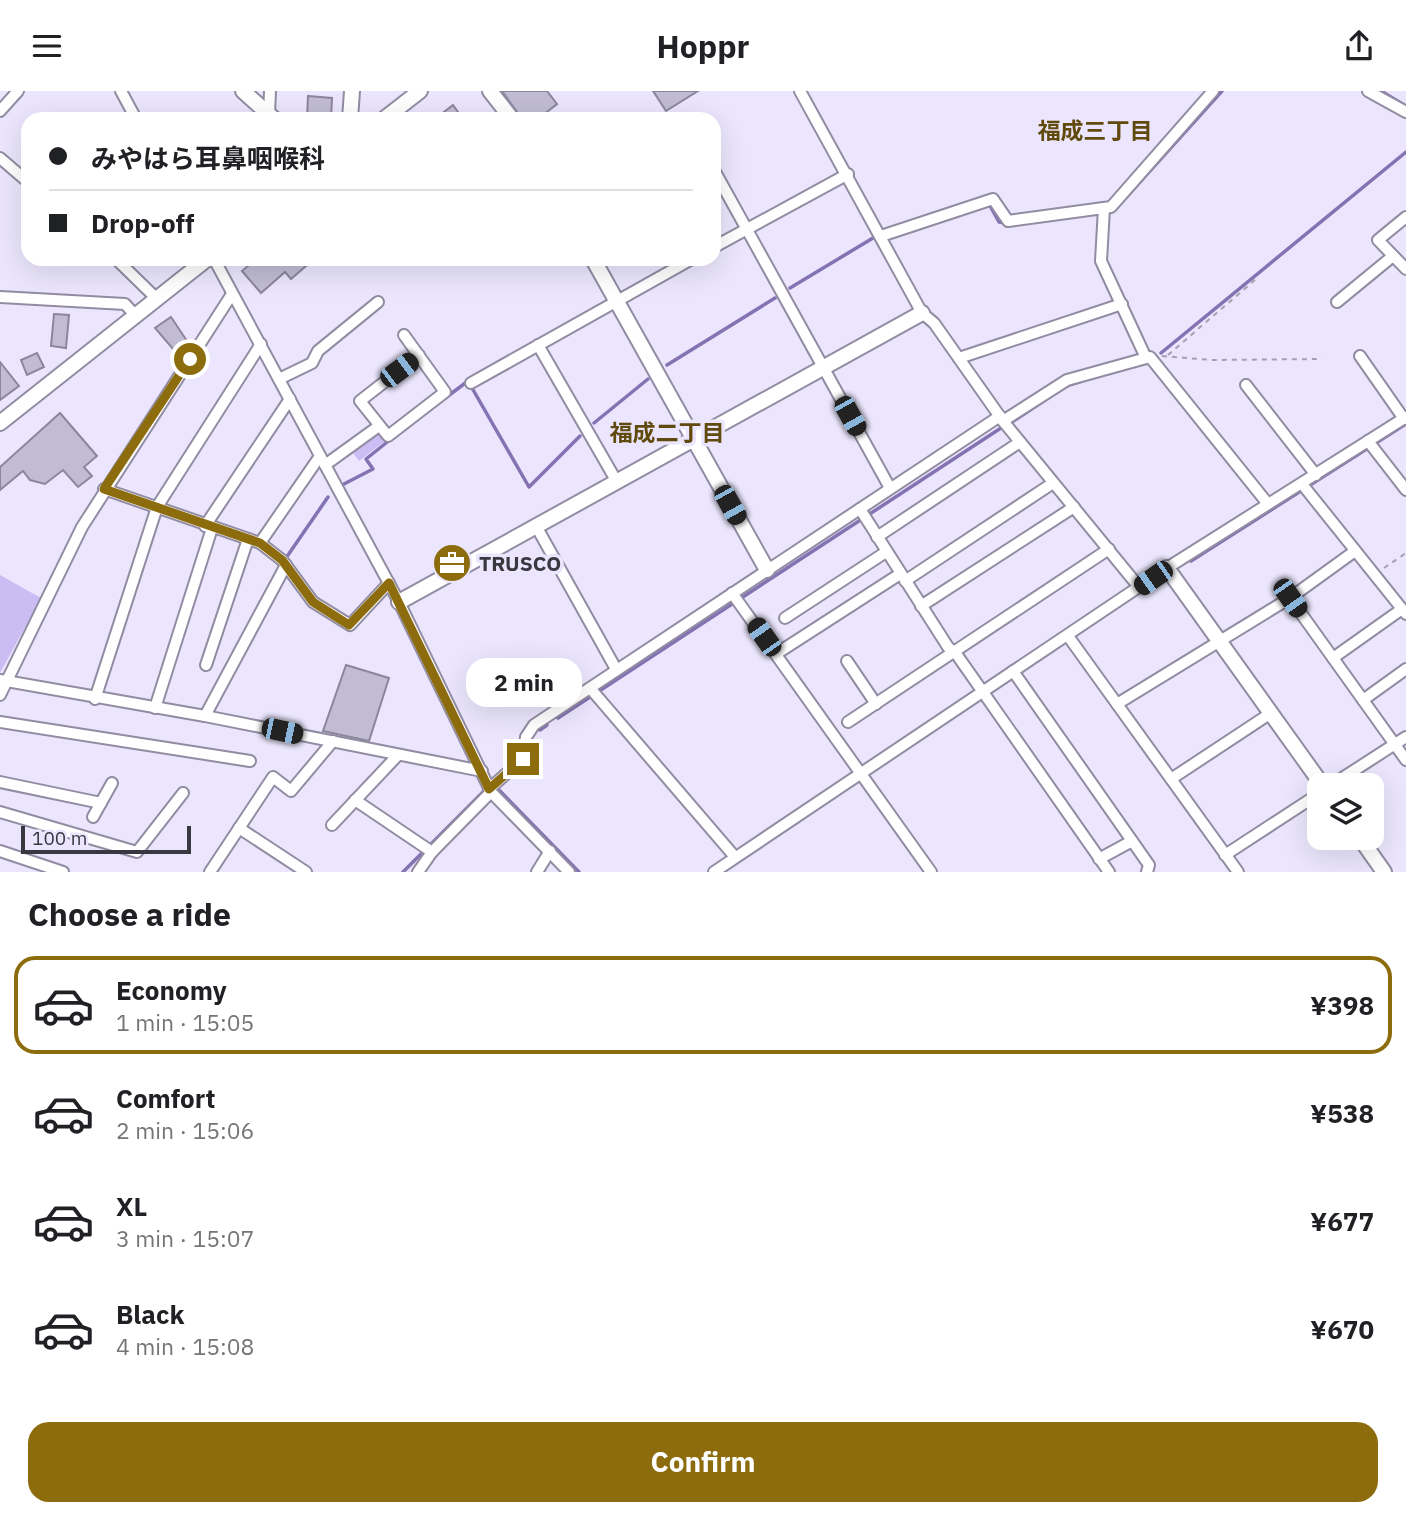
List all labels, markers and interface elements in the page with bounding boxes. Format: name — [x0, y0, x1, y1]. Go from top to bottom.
text: Hoppr — [656, 25, 750, 67]
icon: menu — [28, 27, 66, 65]
icon: share — [1340, 27, 1378, 65]
district label: 福成三丁目 — [1038, 115, 1153, 145]
text: みやはら耳鼻咽喉科 — [91, 141, 325, 175]
text: Drop-off — [91, 206, 194, 240]
route start — [174, 343, 206, 375]
car — [376, 349, 423, 391]
car — [831, 393, 870, 439]
district label: 福成二丁目 — [610, 417, 725, 447]
car — [711, 482, 750, 528]
office icon: TRUSCO — [431, 542, 473, 584]
place label: TRUSCO — [479, 549, 561, 577]
car — [1130, 557, 1177, 599]
car — [1270, 575, 1311, 621]
car — [744, 614, 785, 660]
callout: 2 min — [465, 657, 581, 707]
text: 2 min — [494, 667, 554, 697]
car — [260, 716, 305, 746]
route end — [507, 743, 539, 775]
map controls — [1307, 773, 1384, 850]
button: layers — [1307, 773, 1384, 850]
scale bar — [21, 823, 191, 855]
text: 100 m — [32, 826, 87, 850]
text: Choose a ride — [28, 893, 231, 935]
text: Economy — [116, 973, 227, 1007]
icon: car — [32, 974, 95, 1037]
text: ¥398 — [1310, 988, 1374, 1022]
text: 1 min · 15:05 — [116, 1007, 254, 1037]
text: Comfort — [116, 1081, 215, 1115]
icon: car — [32, 1082, 95, 1145]
text: ¥538 — [1310, 1096, 1374, 1130]
text: 2 min · 15:06 — [116, 1115, 254, 1145]
text: XL — [116, 1189, 147, 1223]
icon: car — [32, 1190, 95, 1253]
text: ¥677 — [1310, 1204, 1374, 1238]
text: 3 min · 15:07 — [116, 1223, 254, 1253]
text: Black — [116, 1297, 184, 1331]
icon: car — [32, 1298, 95, 1361]
text: ¥670 — [1310, 1312, 1374, 1346]
text: 4 min · 15:08 — [116, 1331, 254, 1361]
button: Confirm — [28, 1422, 1378, 1502]

